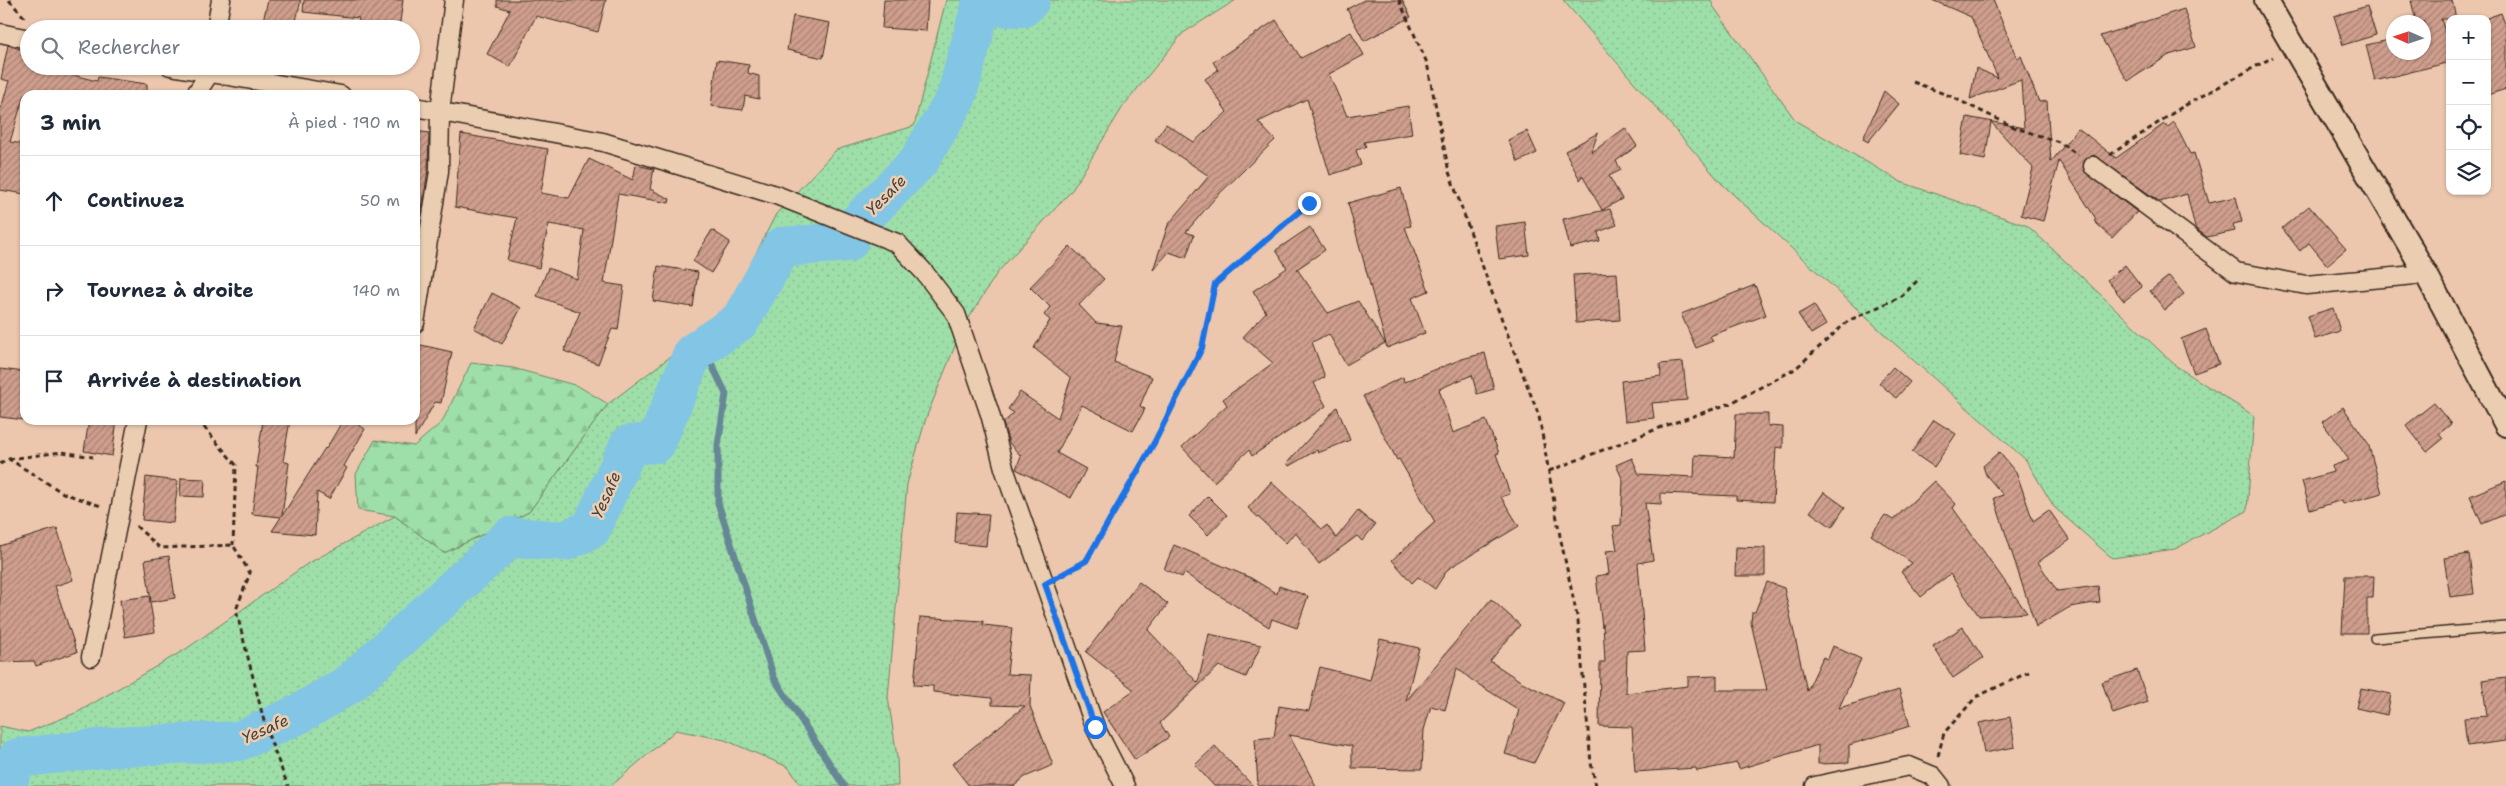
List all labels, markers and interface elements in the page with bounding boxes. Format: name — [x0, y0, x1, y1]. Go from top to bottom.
north arrow — [2386, 15, 2431, 60]
map controls — [2446, 15, 2491, 195]
button: + — [2446, 15, 2491, 60]
search box — [20, 20, 420, 75]
icon: search — [38, 34, 66, 62]
text: Rechercher — [78, 35, 181, 60]
button: − — [2446, 60, 2491, 105]
button: locate — [2446, 105, 2491, 150]
text: 3 min — [40, 109, 101, 137]
text: À pied · 190 m — [288, 112, 400, 133]
button: layers — [2446, 150, 2491, 195]
water label: Yesafe — [861, 170, 911, 220]
icon: ahead — [40, 187, 68, 215]
text: Continuez — [87, 188, 185, 213]
text: 50 m — [360, 190, 400, 211]
route end — [1298, 192, 1321, 215]
icon: right — [40, 277, 68, 305]
text: Tournez à droite — [87, 278, 254, 303]
text: 140 m — [353, 280, 400, 301]
icon: arrive — [40, 367, 68, 395]
text: Arrivée à destination — [87, 368, 301, 393]
water label: Yesafe — [586, 468, 626, 522]
water label: Yesafe — [238, 709, 292, 749]
route start — [1084, 716, 1107, 739]

